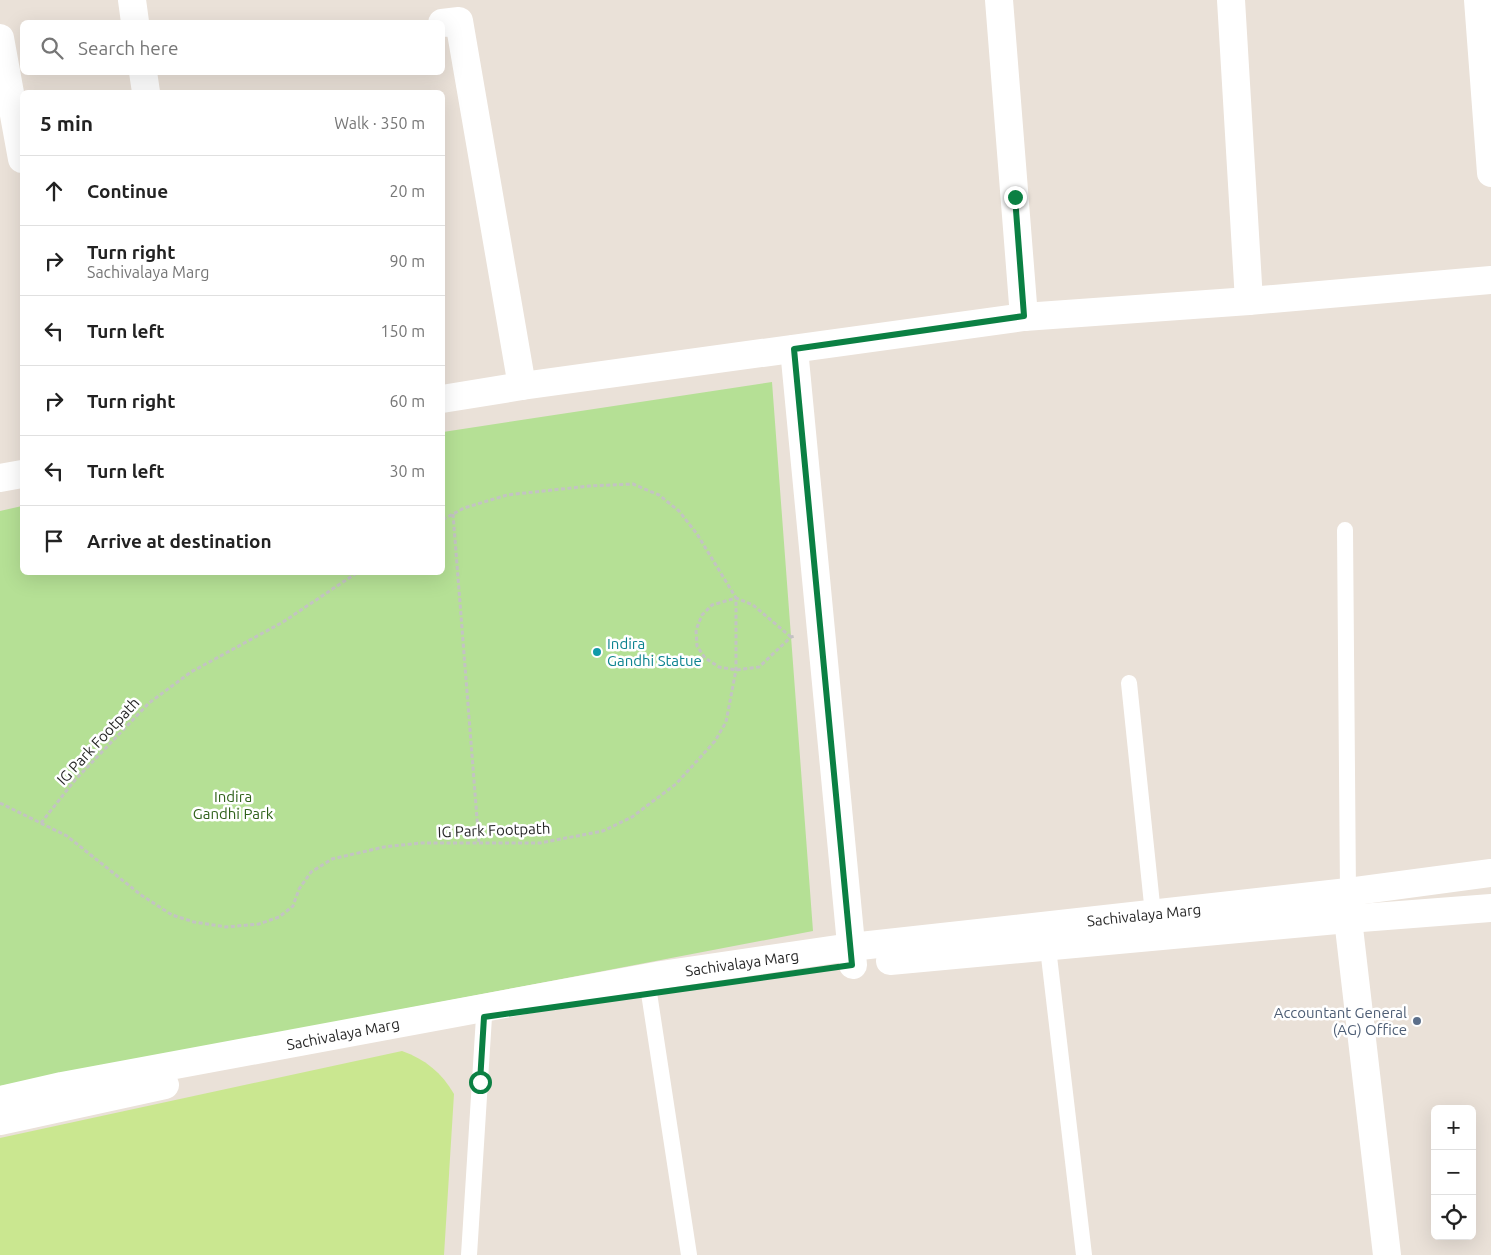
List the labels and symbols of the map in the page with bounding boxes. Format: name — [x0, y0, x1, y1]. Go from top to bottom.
route end — [1004, 186, 1027, 209]
place label: Indira Gandhi Statue — [607, 635, 702, 669]
marker: Indira Gandhi Statue — [591, 646, 603, 658]
street label: IG Park Footpath — [53, 694, 143, 788]
park label: Indira Gandhi Park — [193, 788, 274, 822]
street label: IG Park Footpath — [437, 820, 551, 840]
street label: Sachivalaya Marg — [1086, 901, 1202, 929]
street label: Sachivalaya Marg — [684, 947, 800, 979]
place label: Accountant General (AG) Office — [1274, 1004, 1407, 1038]
street label: Sachivalaya Marg — [285, 1015, 401, 1053]
marker: Accountant General (AG) Office — [1411, 1015, 1423, 1027]
route start — [469, 1071, 492, 1094]

